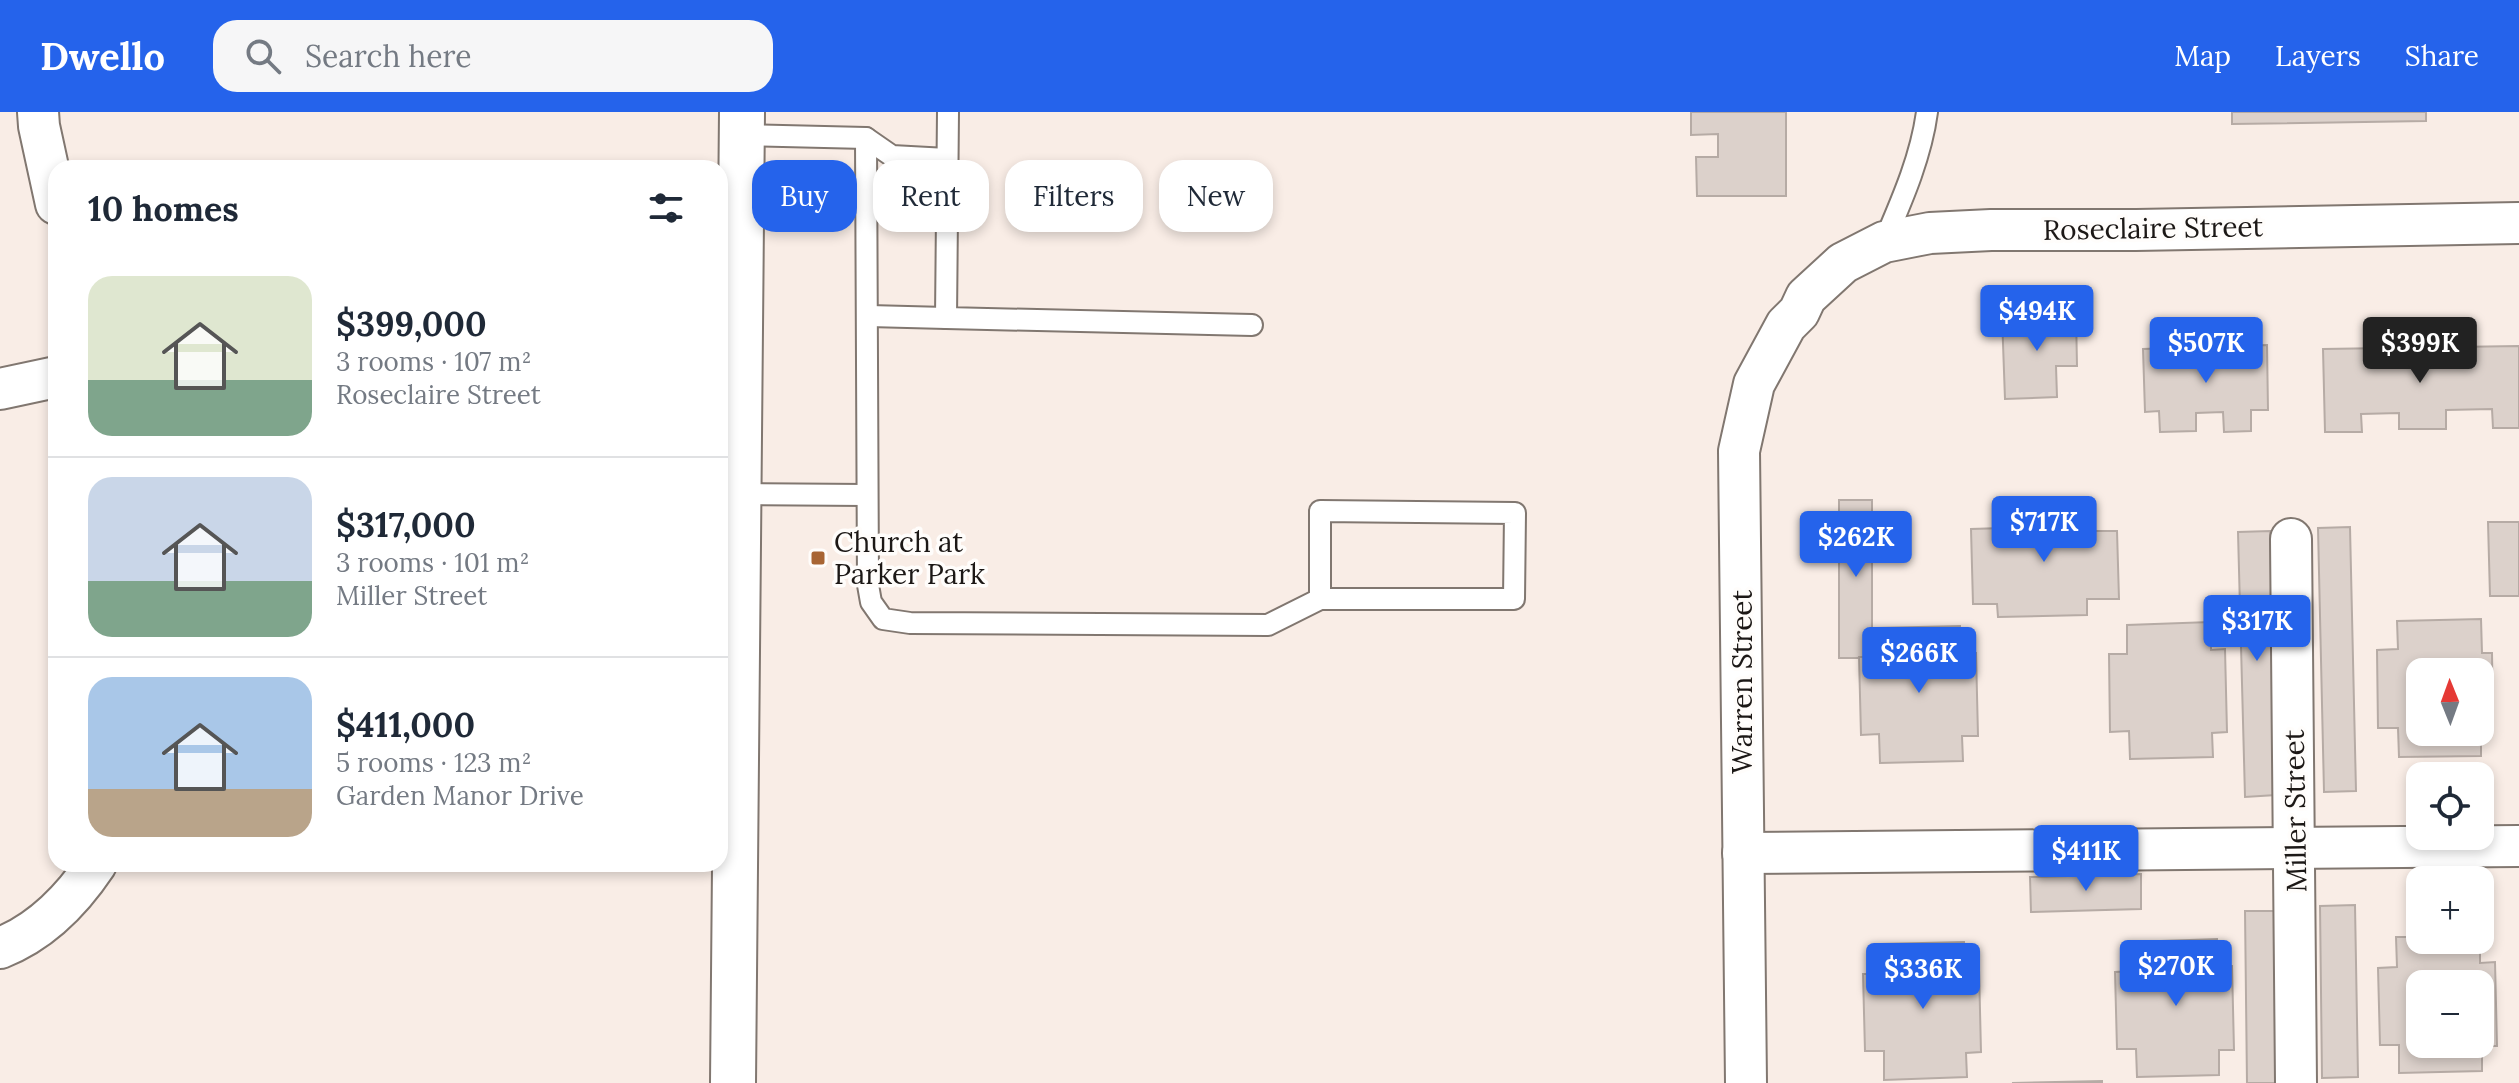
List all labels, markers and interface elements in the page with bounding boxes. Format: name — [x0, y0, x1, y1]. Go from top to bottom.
search box — [213, 20, 773, 92]
text: Dwello — [40, 32, 165, 80]
icon: search — [241, 34, 285, 78]
text: Search here — [305, 37, 472, 75]
text: Map — [2174, 38, 2231, 74]
text: Layers — [2275, 38, 2361, 74]
text: Share — [2405, 38, 2479, 74]
chip: Buy — [752, 160, 857, 232]
chip: Rent — [873, 160, 989, 232]
chip: Filters — [1005, 160, 1143, 232]
chip: New — [1159, 160, 1273, 232]
icon: filters — [644, 186, 688, 230]
text: 10 homes — [88, 187, 239, 230]
street label: Roseclaire Street — [2042, 208, 2264, 248]
pin: $494K — [1981, 285, 2093, 353]
text: $494K — [1998, 294, 2076, 327]
text: $399,000 — [336, 302, 487, 345]
icon: home — [152, 308, 248, 404]
pin: $507K — [2150, 317, 2262, 385]
pin: $399K — [2364, 317, 2476, 385]
text: $507K — [2168, 326, 2244, 359]
text: $399K — [2381, 326, 2459, 359]
text: 3 rooms · 107 m² — [336, 345, 531, 378]
text: Roseclaire Street — [336, 378, 541, 411]
pin: $717K — [1988, 496, 2100, 564]
text: $317,000 — [336, 503, 476, 546]
text: $717K — [2010, 505, 2078, 538]
icon: home — [152, 509, 248, 605]
pin: $262K — [1800, 511, 1912, 579]
text: $262K — [1818, 520, 1894, 553]
place label: Church at Parker Park — [834, 524, 985, 592]
text: 3 rooms · 101 m² — [336, 546, 529, 579]
marker: Church at Parker Park — [809, 549, 827, 567]
text: Miller Street — [336, 579, 487, 612]
street label: Warren Street — [1724, 590, 1760, 774]
pin: $317K — [2201, 595, 2313, 663]
text: $317K — [2221, 604, 2293, 637]
pin: $266K — [1863, 627, 1975, 695]
text: $266K — [1880, 636, 1958, 669]
north arrow — [2406, 658, 2494, 746]
map controls — [2406, 658, 2494, 1058]
text: $411,000 — [336, 703, 475, 746]
icon: home — [152, 709, 248, 805]
street label: Miller Street — [2276, 729, 2314, 893]
text: 5 rooms · 123 m² — [336, 746, 532, 779]
button: locate — [2406, 762, 2494, 850]
text: Garden Manor Drive — [336, 779, 584, 812]
pin: $411K — [2030, 825, 2142, 893]
text: $411K — [2051, 834, 2121, 867]
button: + — [2406, 866, 2494, 954]
pin: $270K — [2120, 940, 2232, 1008]
pin: $336K — [1867, 943, 1979, 1011]
text: $270K — [2138, 949, 2214, 982]
text: $336K — [1884, 952, 1962, 985]
button: − — [2406, 970, 2494, 1058]

